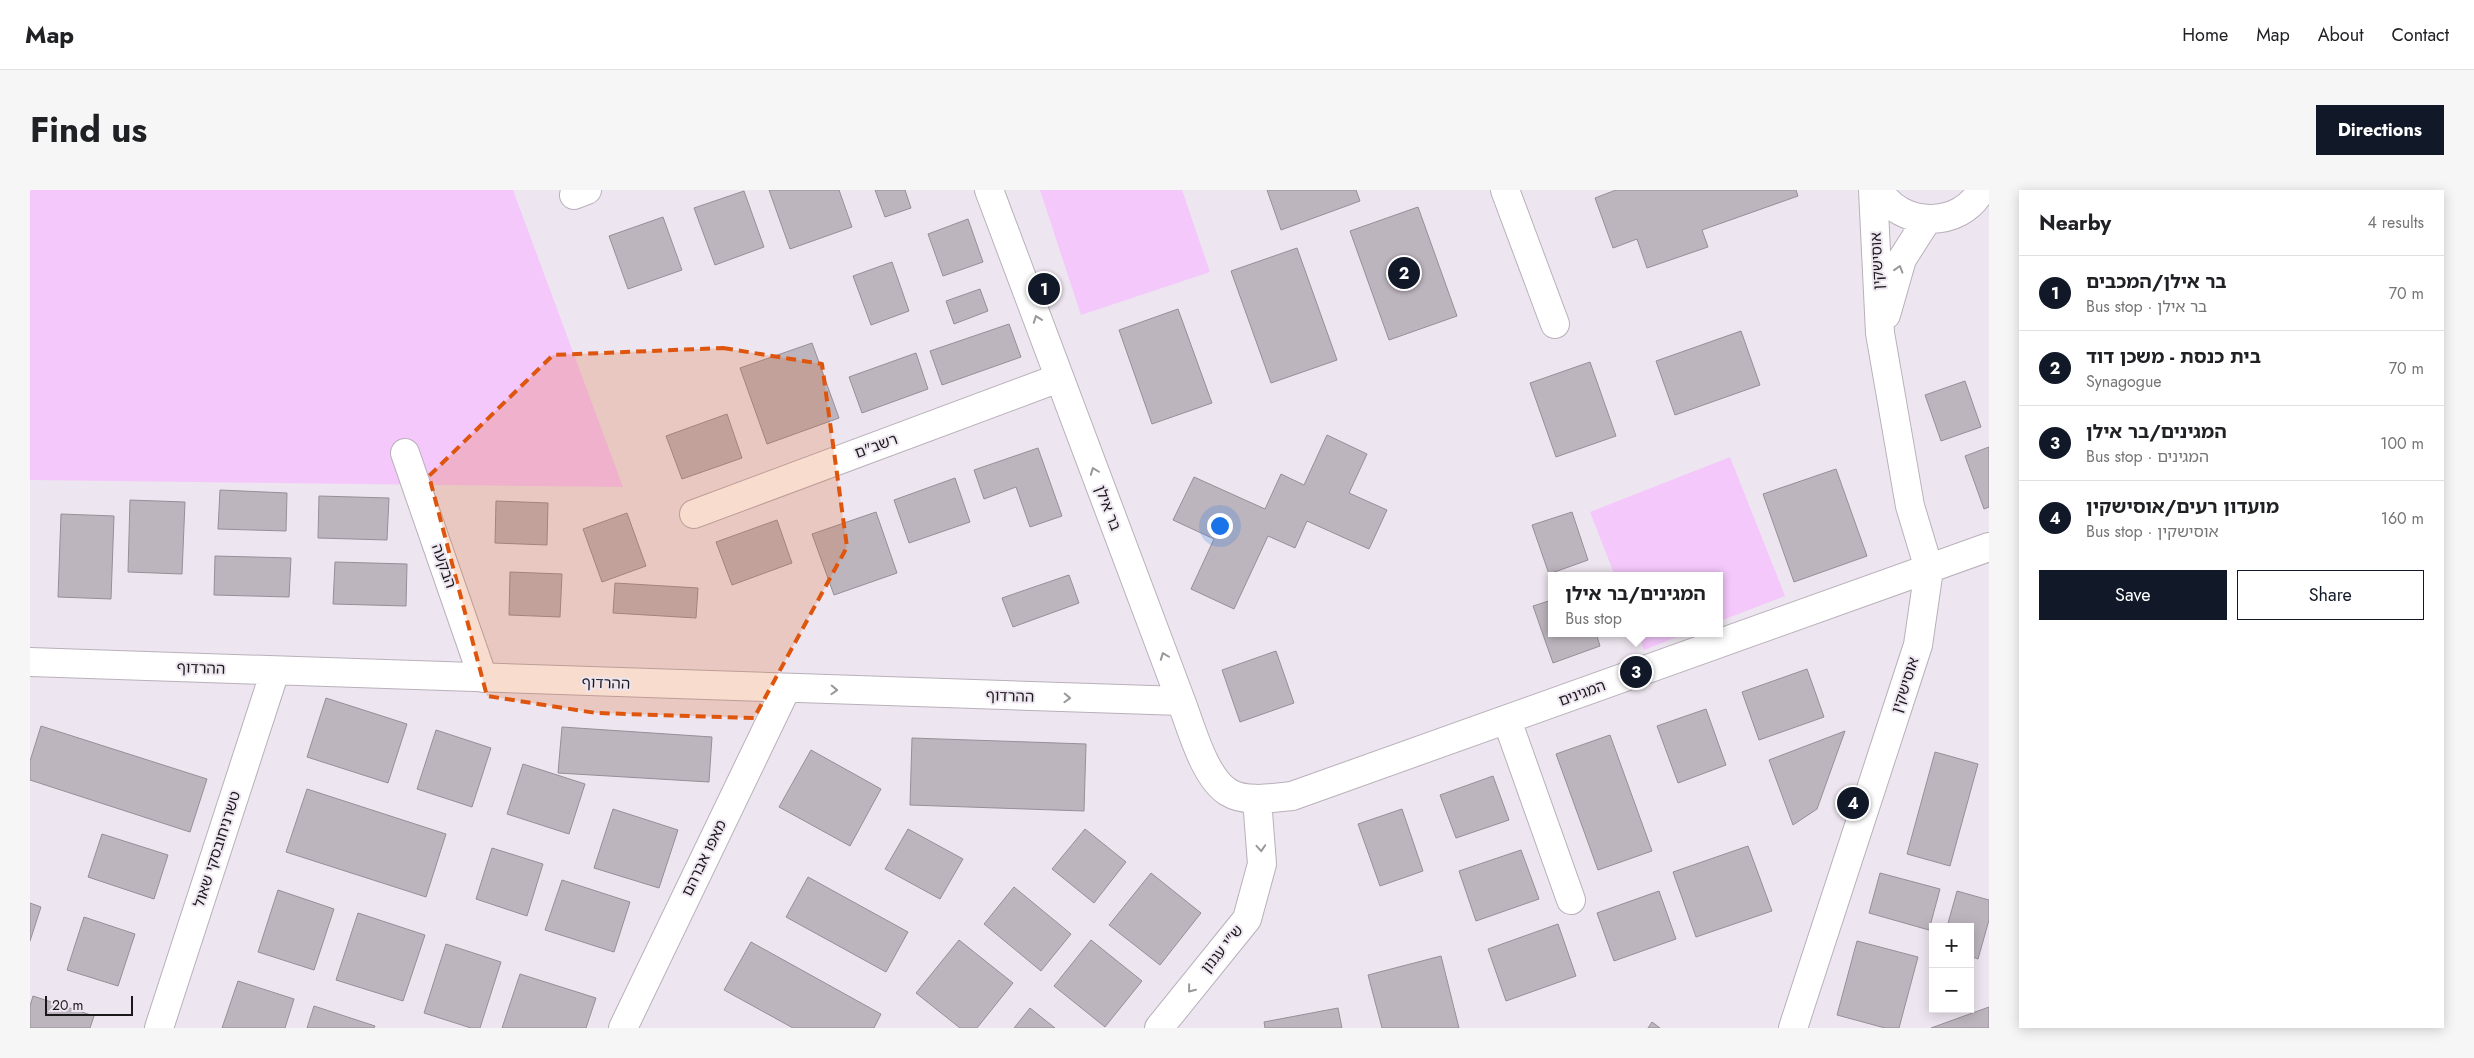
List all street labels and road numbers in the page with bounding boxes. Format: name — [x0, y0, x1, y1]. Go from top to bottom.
street label: אוסישקין — [1865, 232, 1889, 290]
street label: רשב"ם — [851, 428, 901, 464]
street label: בר אילן — [1089, 482, 1127, 534]
street label: הבקעה — [426, 541, 462, 591]
street label: אוסישקין — [1886, 654, 1924, 716]
street label: ההרדוף — [176, 656, 226, 680]
street label: ההרדוף — [581, 671, 631, 695]
street label: המגינים — [1555, 674, 1609, 712]
street label: ההרדוף — [985, 684, 1035, 708]
street label: טשרניחובסקי שאול — [188, 788, 246, 910]
street label: מאפו אברהם — [676, 816, 732, 900]
street label: ש"י עגנון — [1196, 920, 1248, 978]

